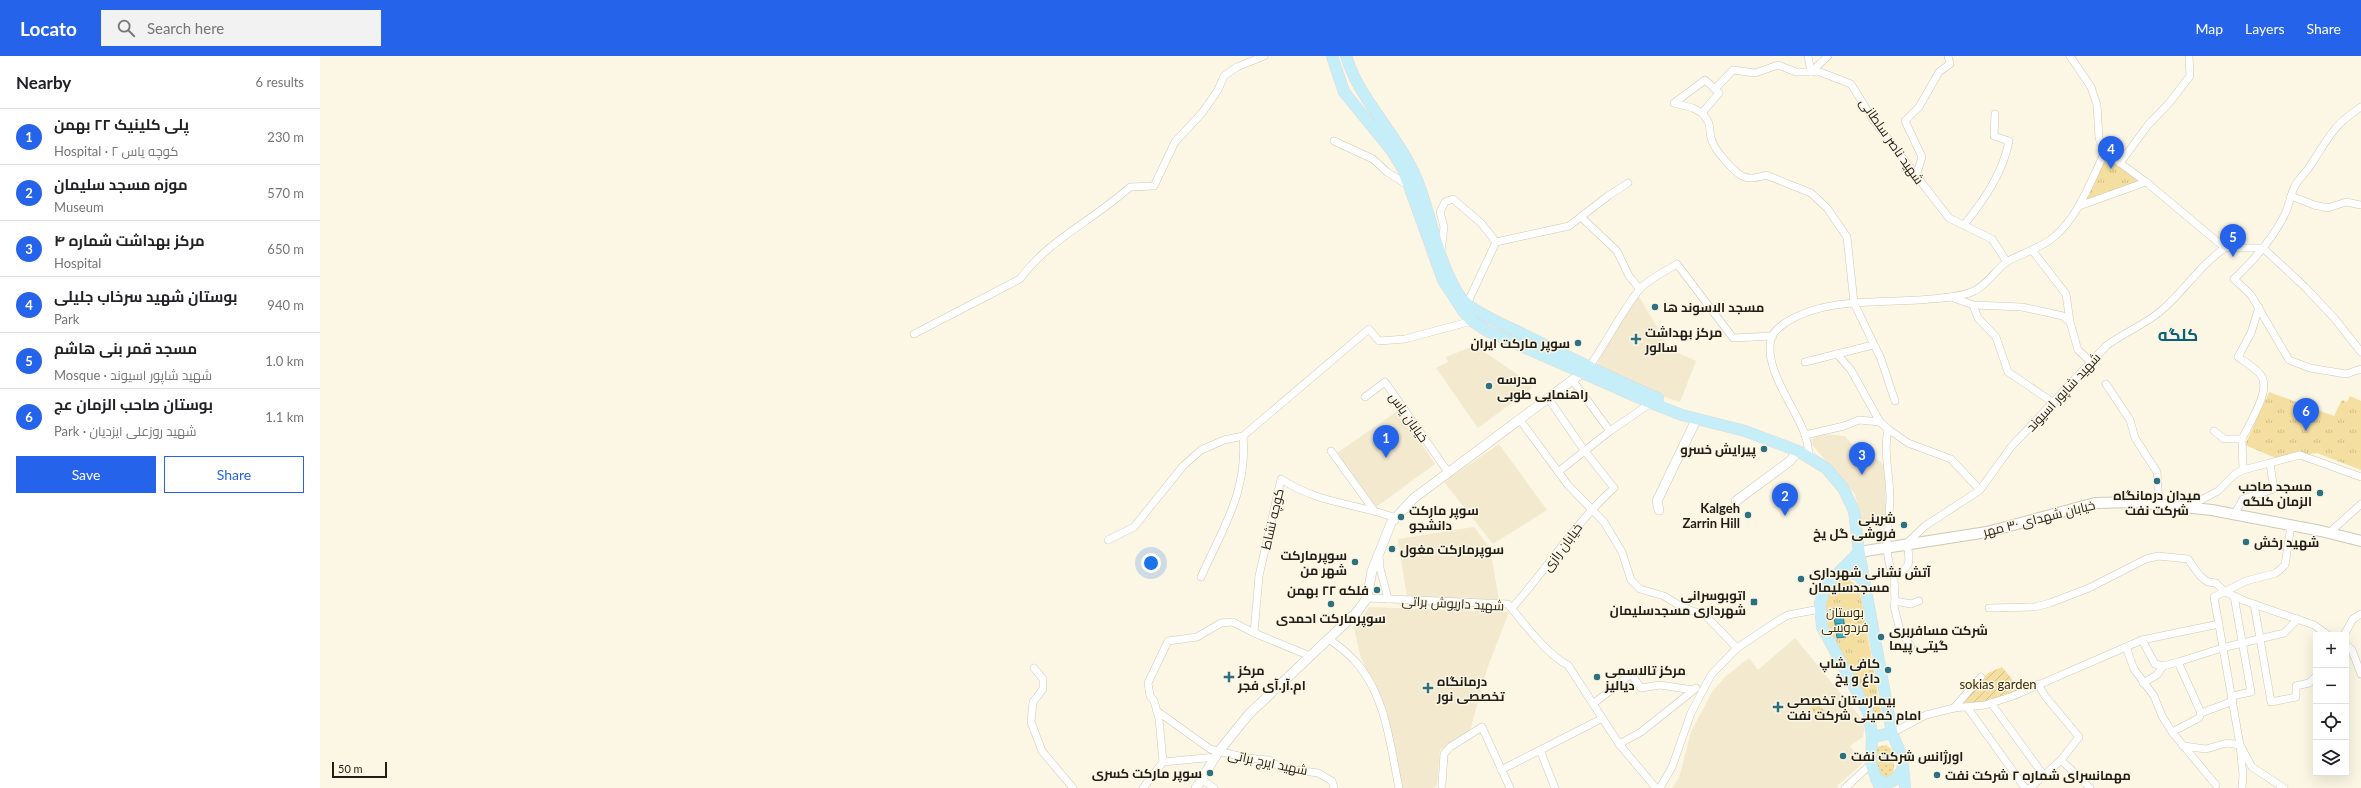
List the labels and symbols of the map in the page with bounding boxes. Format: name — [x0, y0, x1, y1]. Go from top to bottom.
street label: شهید ناصر سلطانی — [1856, 95, 1928, 187]
pin: 4 — [2098, 136, 2124, 169]
pin: 5 — [2220, 224, 2246, 257]
place label: مسجد الاسوند ها — [1663, 299, 1764, 316]
marker: مسجد الاسوند ها — [1650, 302, 1660, 312]
place label: مرکز بهداشت سالور — [1644, 324, 1722, 356]
district label: کلگه — [2158, 324, 2198, 345]
marker: مرکز بهداشت سالور — [1630, 333, 1642, 345]
place label: سوپر مارکت ایران — [1470, 335, 1570, 353]
marker: سوپر مارکت ایران — [1573, 338, 1583, 348]
street label: شهید شاپور اسیوند — [2022, 349, 2105, 436]
place label: مدرسه راهنمایی طوبی — [1497, 371, 1588, 403]
marker: مدرسه راهنمایی طوبی — [1484, 381, 1494, 391]
street label: خیابان یاس — [1386, 389, 1432, 445]
pin: 6 — [2293, 398, 2319, 431]
pin: 1 — [1373, 425, 1399, 458]
place label: پیرایش خسرو — [1680, 441, 1756, 459]
pin: 3 — [1849, 442, 1875, 475]
marker: پیرایش خسرو — [1759, 444, 1769, 454]
marker: میدان درمانگاه شرکت نفت — [2152, 476, 2162, 486]
place label: مسجد صاحب الزمان کلگه — [2238, 478, 2312, 509]
pin: 2 — [1772, 483, 1798, 516]
street label: کوچه نشاط — [1257, 487, 1289, 552]
place label: میدان درمانگاه شرکت نفت — [2113, 487, 2201, 518]
marker: مسجد صاحب الزمان کلگه — [2315, 488, 2325, 498]
street label: خیابان شهدای ۳۰ مهر — [1980, 496, 2097, 540]
place label: Kalgeh Zarrin Hill — [1682, 500, 1740, 531]
place label: سوپر مارکت دانشجو — [1409, 502, 1479, 534]
marker: Kalgeh Zarrin Hill — [1743, 510, 1753, 520]
place label: شرینی فروشی گل یخ — [1813, 510, 1896, 542]
marker: سوپر مارکت دانشجو — [1396, 512, 1406, 522]
street label: خیابان رازی — [1539, 520, 1585, 574]
marker: شرینی فروشی گل یخ — [1899, 520, 1909, 530]
place label: شهید رخش — [2254, 534, 2319, 551]
marker: شهید رخش — [2241, 537, 2251, 547]
place label: سوپرمارکت مغول — [1400, 541, 1504, 559]
marker: سوپرمارکت مغول — [1387, 544, 1397, 554]
place label: سوپرمارکت شهر من — [1280, 547, 1347, 579]
your location — [1141, 553, 1161, 573]
marker: سوپرمارکت شهر من — [1350, 557, 1360, 567]
place label: آتش نشانی شهرداری مسجدسلیمان — [1809, 564, 1932, 595]
marker: آتش نشانی شهرداری مسجدسلیمان — [1796, 574, 1806, 584]
place label: فلکه ۲۲ بهمن — [1287, 582, 1369, 599]
marker: فلکه ۲۲ بهمن — [1372, 585, 1382, 595]
place label: اتوبوسرانی شهرداری مسجدسلیمان — [1610, 587, 1746, 619]
street label: شهید داریوش براتی — [1401, 592, 1505, 614]
marker: اتوبوسرانی شهرداری مسجدسلیمان — [1749, 597, 1759, 607]
marker: سوپرمارکت احمدی — [1326, 599, 1336, 609]
park label: بوستان فردوسی — [1821, 604, 1869, 635]
place label: سوپرمارکت احمدی — [1276, 610, 1386, 628]
place label: شرکت مسافربری گیتی پیما — [1889, 622, 1988, 655]
marker: شرکت مسافربری گیتی پیما — [1876, 632, 1886, 642]
place label: کافی شاپ داغ و یخ — [1819, 655, 1880, 687]
place label: مرکز ام.آر.آی فجر — [1237, 662, 1306, 695]
place label: مرکز تالاسمی دیالیز — [1604, 662, 1686, 693]
marker: کافی شاپ داغ و یخ — [1883, 665, 1893, 675]
marker: مرکز ام.آر.آی فجر — [1223, 671, 1235, 683]
marker: مرکز تالاسمی دیالیز — [1592, 672, 1602, 682]
place label: درمانگاه تخصصی نور — [1436, 673, 1505, 705]
park label: sokias garden — [1959, 676, 2037, 692]
marker: درمانگاه تخصصی نور — [1422, 682, 1434, 694]
place label: بیمارستان تخصصی امام خمینی شرکت نفت — [1787, 692, 1921, 725]
marker: بیمارستان تخصصی امام خمینی شرکت نفت — [1772, 701, 1784, 713]
street label: شهید ایرج براتی — [1227, 746, 1309, 779]
place label: اورژانس شرکت نفت — [1851, 748, 1963, 765]
marker: اورژانس شرکت نفت — [1838, 751, 1848, 761]
scale bar — [332, 760, 387, 779]
place label: سوپر مارکت کسری — [1092, 765, 1202, 783]
place label: مهمانسرای شماره ۲ شرکت نفت — [1945, 767, 2131, 784]
marker: سوپر مارکت کسری — [1205, 768, 1215, 778]
marker: مهمانسرای شماره ۲ شرکت نفت — [1932, 770, 1942, 780]

